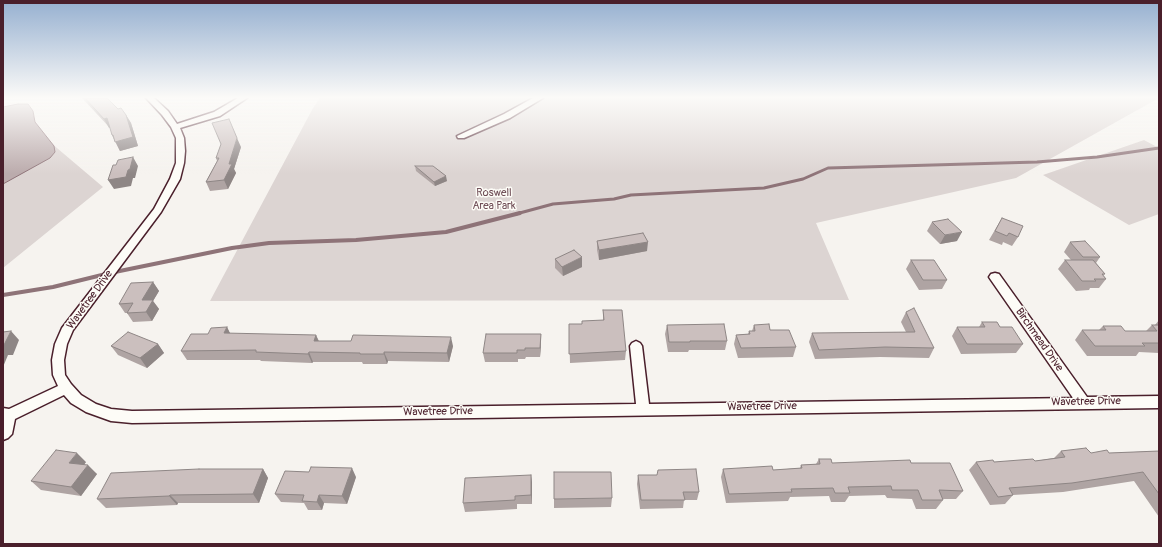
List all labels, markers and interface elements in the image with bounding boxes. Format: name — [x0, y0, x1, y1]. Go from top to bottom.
park label: Roswell Area Park — [472, 186, 516, 212]
street label: Wavetree Drive — [64, 268, 116, 332]
street label: Birchmead Drive — [1012, 306, 1066, 374]
street label: Wavetree Drive — [1051, 395, 1121, 409]
street label: Wavetree Drive — [727, 400, 797, 414]
street label: Wavetree Drive — [403, 405, 473, 419]

